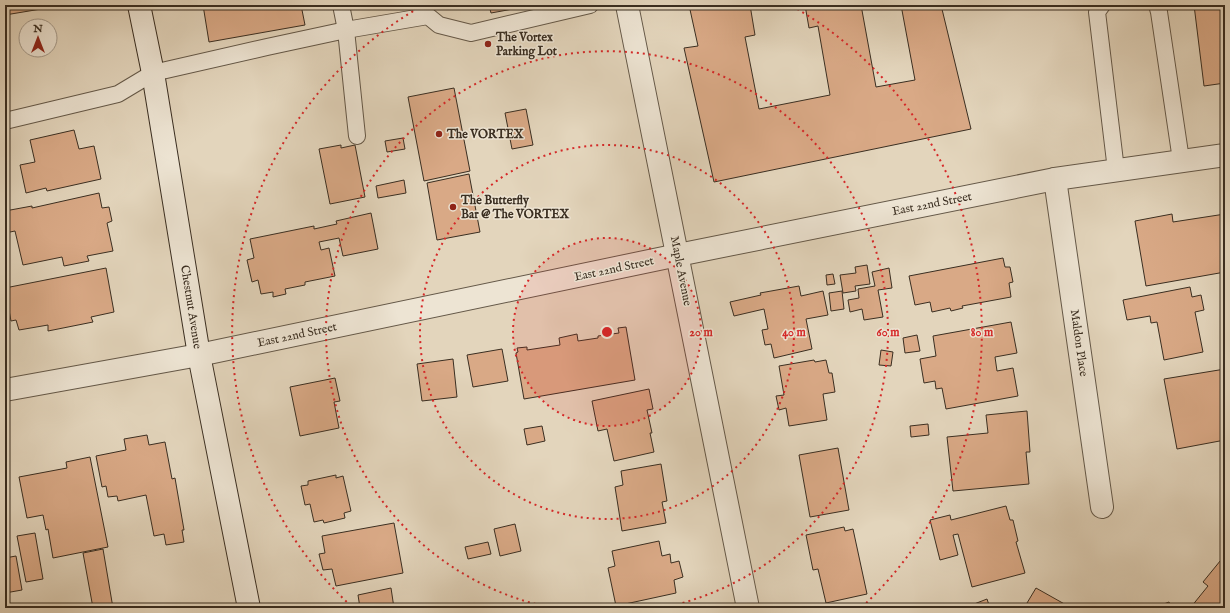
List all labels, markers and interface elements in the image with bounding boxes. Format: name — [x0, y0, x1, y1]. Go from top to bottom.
north arrow — [18, 18, 58, 58]
text: N — [32, 22, 43, 36]
place label: The Vortex Parking Lot — [495, 30, 558, 60]
marker: The Vortex Parking Lot — [483, 39, 493, 49]
place label: The VORTEX — [446, 127, 524, 142]
marker: The VORTEX — [434, 129, 444, 139]
street label: East 22nd Street — [891, 189, 973, 219]
place label: The Butterfly Bar @ The VORTEX — [460, 193, 570, 222]
marker: The Butterfly Bar @ The VORTEX — [448, 202, 458, 212]
street label: Maple Avenue — [666, 235, 695, 308]
street label: East 22nd Street — [573, 253, 655, 285]
street label: Chestnut Avenue — [177, 264, 205, 350]
street label: Maldon Place — [1067, 308, 1091, 378]
street label: East 22nd Street — [256, 319, 338, 351]
centre of rings — [600, 325, 614, 339]
text: 20 m — [689, 325, 713, 340]
text: 40 m — [782, 325, 807, 340]
text: 60 m — [877, 325, 900, 340]
text: 80 m — [971, 325, 994, 340]

